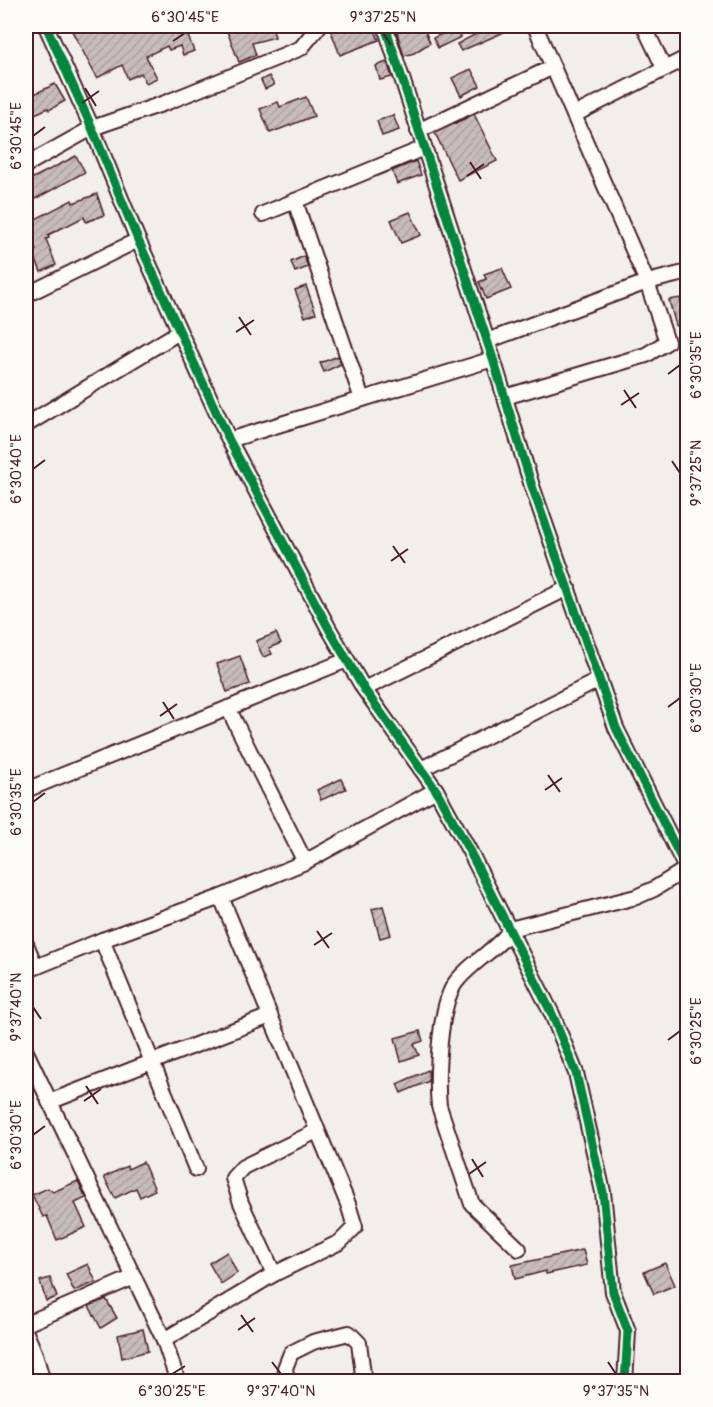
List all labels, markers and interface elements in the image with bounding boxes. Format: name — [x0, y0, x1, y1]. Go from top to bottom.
text: 6°30'45"E — [151, 8, 219, 27]
text: 9°37'25"N — [350, 8, 416, 27]
text: 6°30'45"E — [7, 102, 26, 170]
text: 6°30'35"E — [687, 331, 706, 399]
text: 6°30'40"E — [7, 434, 26, 504]
text: 9°37'25"N — [687, 440, 706, 506]
text: 6°30'30"E — [687, 663, 706, 733]
text: 6°30'35"E — [7, 768, 26, 836]
text: 9°37'40"N — [7, 973, 26, 1041]
text: 6°30'25"E — [687, 997, 706, 1065]
text: 6°30'30"E — [7, 1100, 26, 1170]
text: 6°30'25"E — [138, 1382, 206, 1401]
text: 9°37'40"N — [247, 1382, 315, 1401]
text: 9°37'35"N — [583, 1382, 649, 1401]

